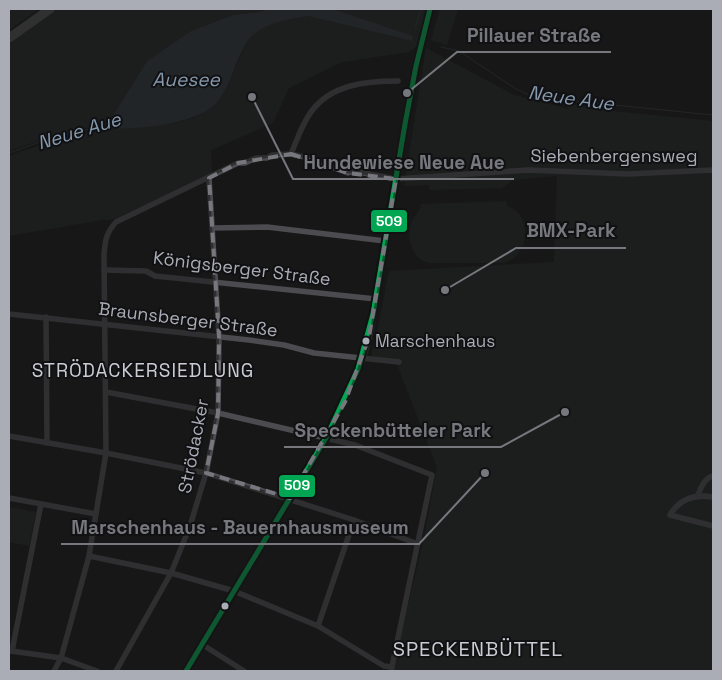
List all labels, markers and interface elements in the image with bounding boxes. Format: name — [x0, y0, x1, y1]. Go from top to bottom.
callout: Pillauer Straße — [457, 18, 611, 52]
text: Pillauer Straße — [467, 23, 601, 48]
water label: Auesee — [152, 67, 220, 92]
water label: Neue Aue — [527, 80, 616, 116]
water label: Neue Aue — [34, 106, 125, 156]
street label: Siebenbergensweg — [530, 144, 698, 167]
callout: Hundewiese Neue Aue — [293, 145, 514, 179]
text: Hundewiese Neue Aue — [303, 150, 505, 175]
line badge: 509 — [370, 209, 408, 233]
text: 509 — [376, 212, 402, 230]
callout: BMX-Park — [516, 214, 626, 248]
text: BMX-Park — [526, 218, 616, 243]
street label: Königsberger Straße — [152, 246, 332, 290]
street label: Braunsberger Straße — [97, 297, 279, 341]
place label: Marschenhaus — [375, 330, 495, 352]
marker: Marschenhaus — [361, 336, 371, 346]
district label: STRÖDACKERSIEDLUNG — [32, 358, 254, 383]
street label: Strödacker — [173, 396, 213, 495]
callout: Speckenbütteler Park — [284, 413, 501, 447]
text: Speckenbütteler Park — [294, 418, 492, 443]
line badge: 509 — [278, 474, 316, 498]
text: 509 — [284, 476, 310, 494]
callout: Marschenhaus - Bauernhausmuseum — [61, 510, 419, 544]
text: Marschenhaus - Bauernhausmuseum — [71, 515, 409, 540]
unlabelled marker — [220, 601, 230, 611]
district label: SPECKENBÜTTEL — [393, 636, 563, 662]

